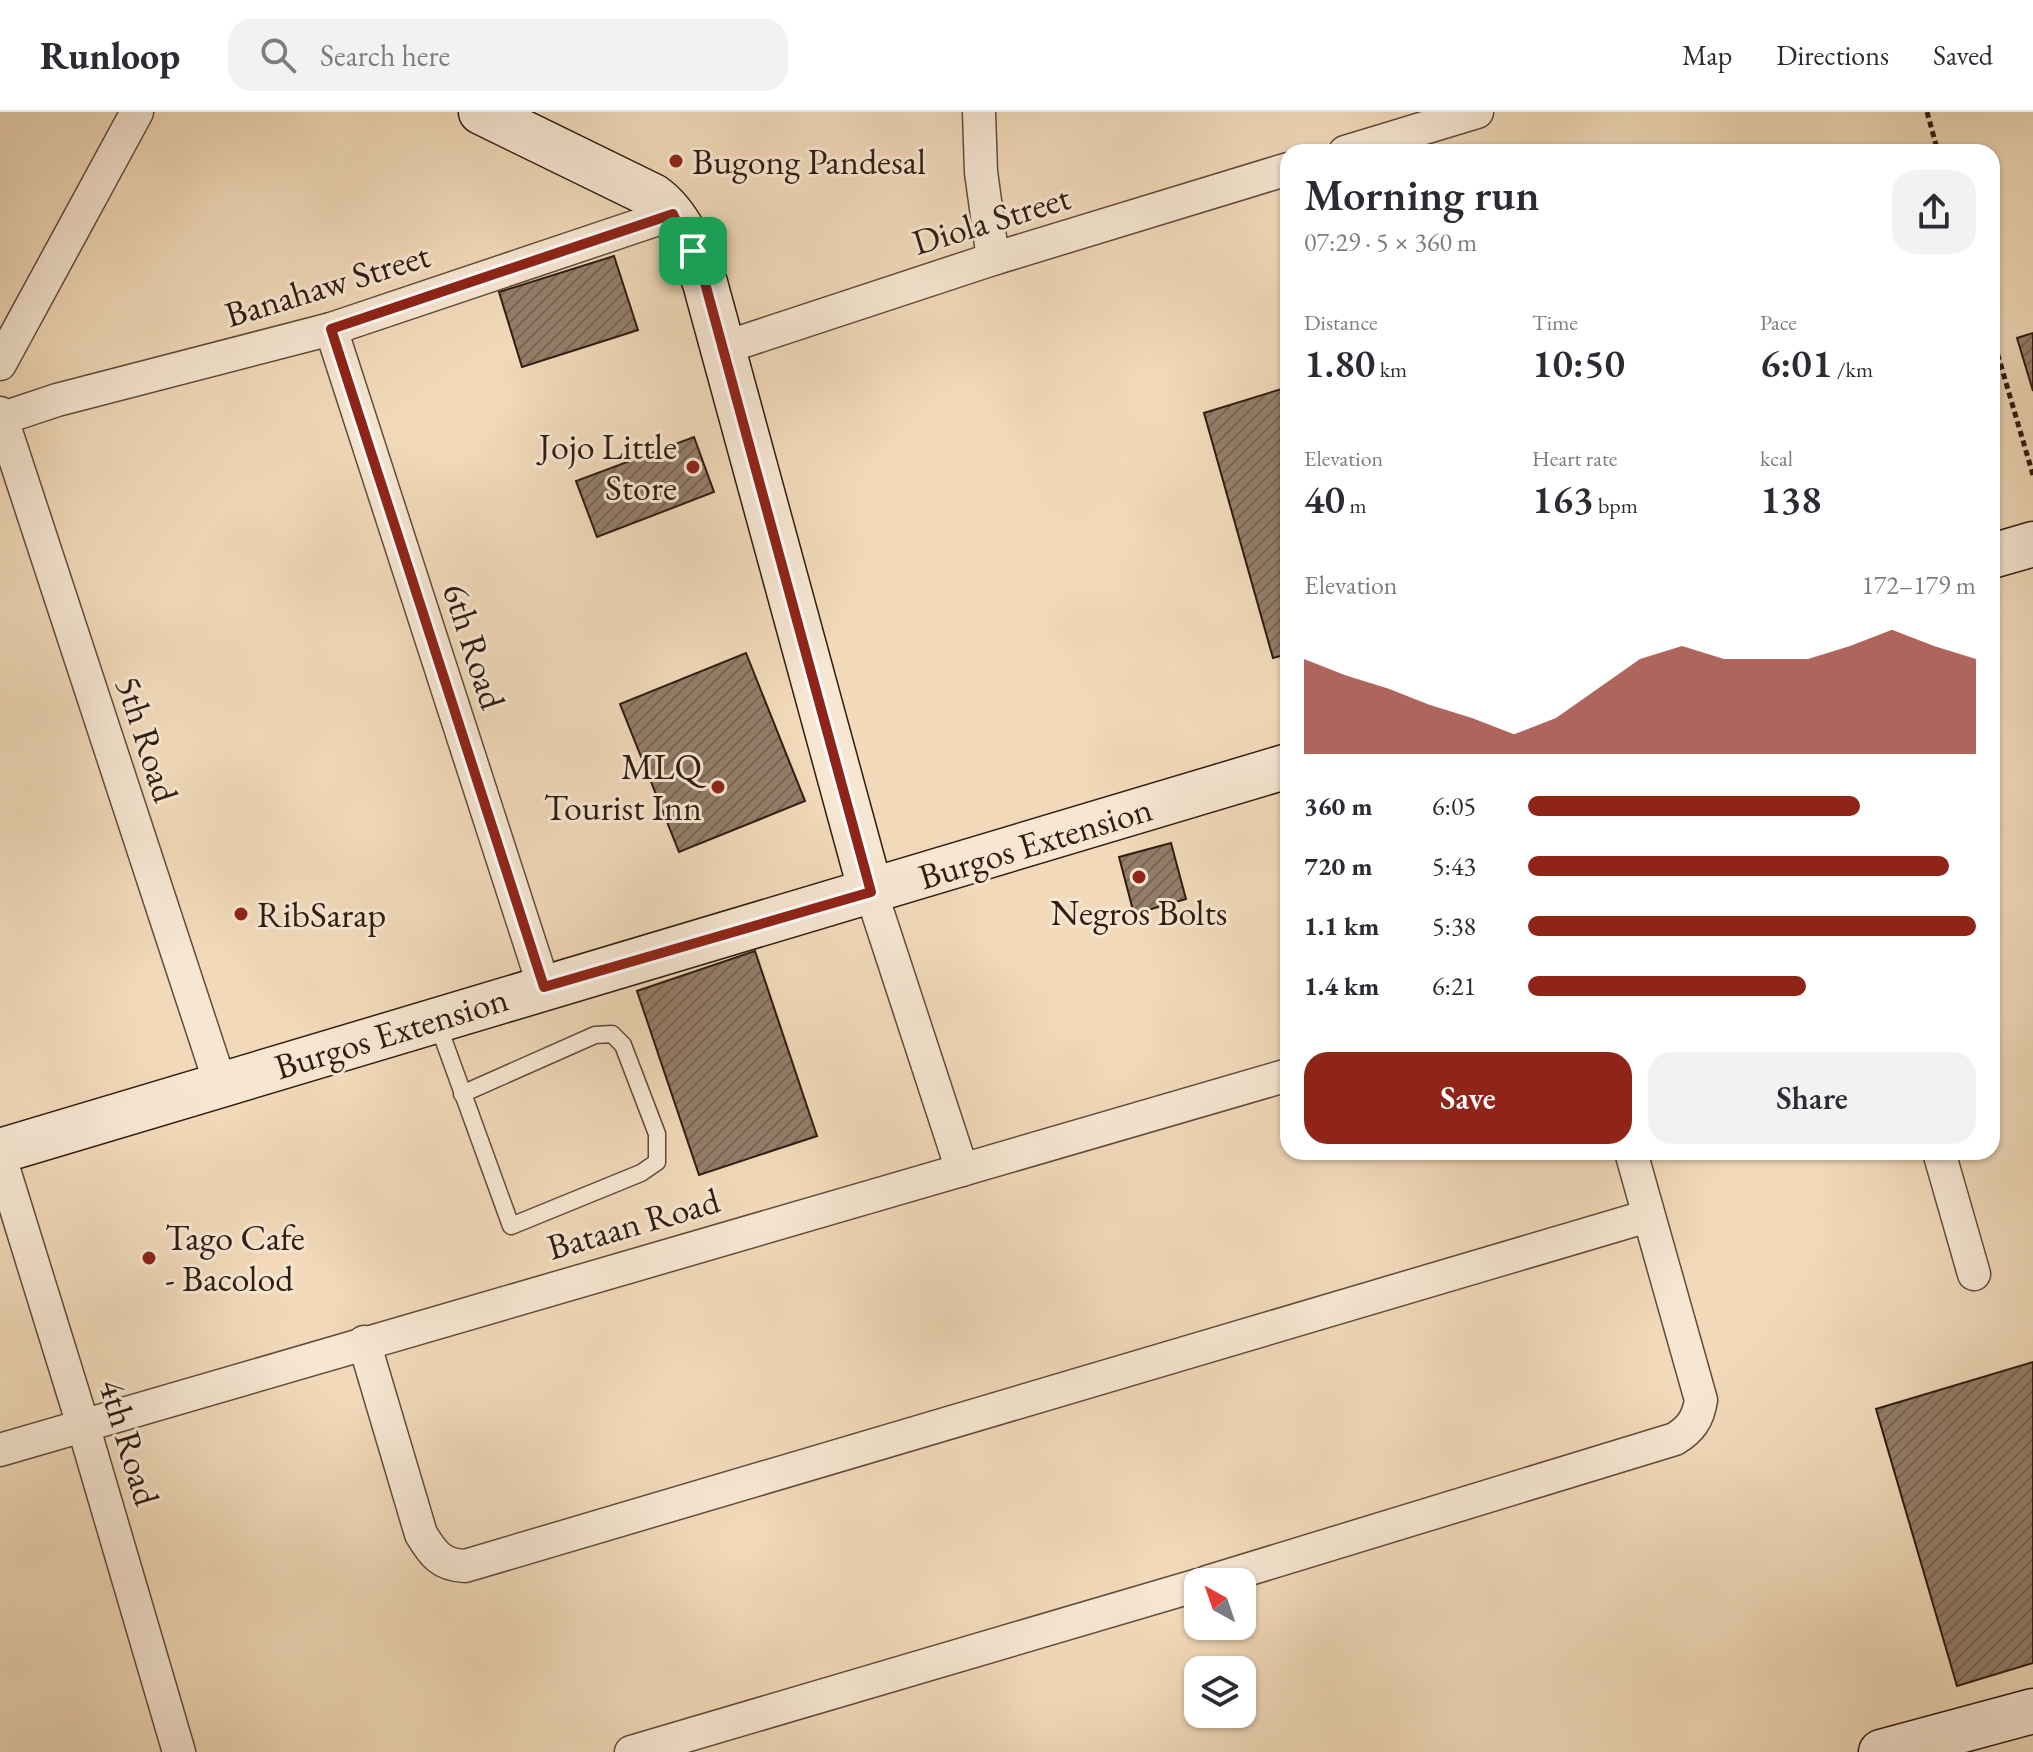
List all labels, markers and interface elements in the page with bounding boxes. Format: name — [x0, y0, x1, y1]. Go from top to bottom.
search box — [228, 19, 788, 91]
text: Runloop — [40, 31, 180, 80]
icon: search — [256, 33, 300, 77]
text: Search here — [320, 36, 450, 75]
text: Map — [1682, 37, 1732, 73]
text: Directions — [1776, 37, 1889, 73]
text: Saved — [1933, 37, 1993, 73]
place label: Bugong Pandesal — [692, 138, 926, 185]
marker: Bugong Pandesal — [667, 152, 685, 170]
text: Morning run — [1304, 166, 1540, 223]
button: share — [1892, 170, 1976, 254]
street label: Diola Street — [907, 173, 1076, 266]
pin — [659, 217, 727, 285]
text: 07:29 · 5 × 360 m — [1304, 225, 1477, 259]
icon: arrive — [671, 229, 715, 273]
street label: Banahaw Street — [219, 231, 436, 338]
text: Distance — [1304, 308, 1377, 337]
text: Time — [1532, 308, 1578, 337]
text: Pace — [1760, 308, 1797, 337]
text: 1.80 — [1304, 337, 1375, 389]
text: 10:50 — [1532, 337, 1625, 389]
text: 6:01 — [1760, 337, 1832, 389]
text: km — [1375, 355, 1407, 384]
text: /km — [1832, 355, 1873, 384]
place label: Jojo Little Store — [536, 423, 677, 511]
text: Elevation — [1304, 444, 1383, 473]
text: Heart rate — [1532, 444, 1617, 473]
text: kcal — [1760, 444, 1793, 473]
marker: Jojo Little Store — [684, 458, 702, 476]
text: 40 — [1304, 473, 1345, 525]
text: 163 — [1532, 473, 1594, 525]
text: 138 — [1760, 473, 1822, 525]
text: m — [1345, 491, 1367, 520]
text: bpm — [1594, 491, 1638, 520]
text: Elevation — [1304, 568, 1398, 602]
text: 172–179 m — [1861, 568, 1976, 602]
street label: 6th Road — [432, 577, 517, 716]
street label: 5th Road — [105, 670, 190, 809]
place label: MLQ Tourist Inn — [544, 743, 707, 831]
marker: MLQ Tourist Inn — [709, 778, 727, 796]
street label: Burgos Extension — [913, 785, 1158, 900]
text: 360 m — [1304, 789, 1372, 823]
text: 6:05 — [1432, 789, 1476, 823]
text: 720 m — [1304, 849, 1372, 883]
text: 5:43 — [1432, 849, 1476, 883]
marker: Negros Bolts — [1130, 868, 1148, 886]
place label: Negros Bolts — [1051, 889, 1227, 936]
place label: RibSarap — [257, 891, 386, 938]
marker: RibSarap — [232, 905, 250, 923]
text: 1.1 km — [1304, 909, 1379, 943]
text: 5:38 — [1432, 909, 1476, 943]
text: 1.4 km — [1304, 969, 1379, 1003]
text: 6:21 — [1432, 969, 1476, 1003]
street label: Burgos Extension — [269, 975, 514, 1090]
button: Save — [1304, 1052, 1632, 1144]
button: Share — [1648, 1052, 1976, 1144]
street label: Bataan Road — [542, 1176, 725, 1270]
place label: Tago Cafe - Bacolod — [165, 1214, 305, 1302]
marker: Tago Cafe - Bacolod — [140, 1249, 158, 1267]
street label: 4th Road — [88, 1373, 171, 1512]
north arrow — [1184, 1568, 1256, 1640]
map controls — [1184, 1568, 1256, 1728]
button: layers — [1184, 1656, 1256, 1728]

